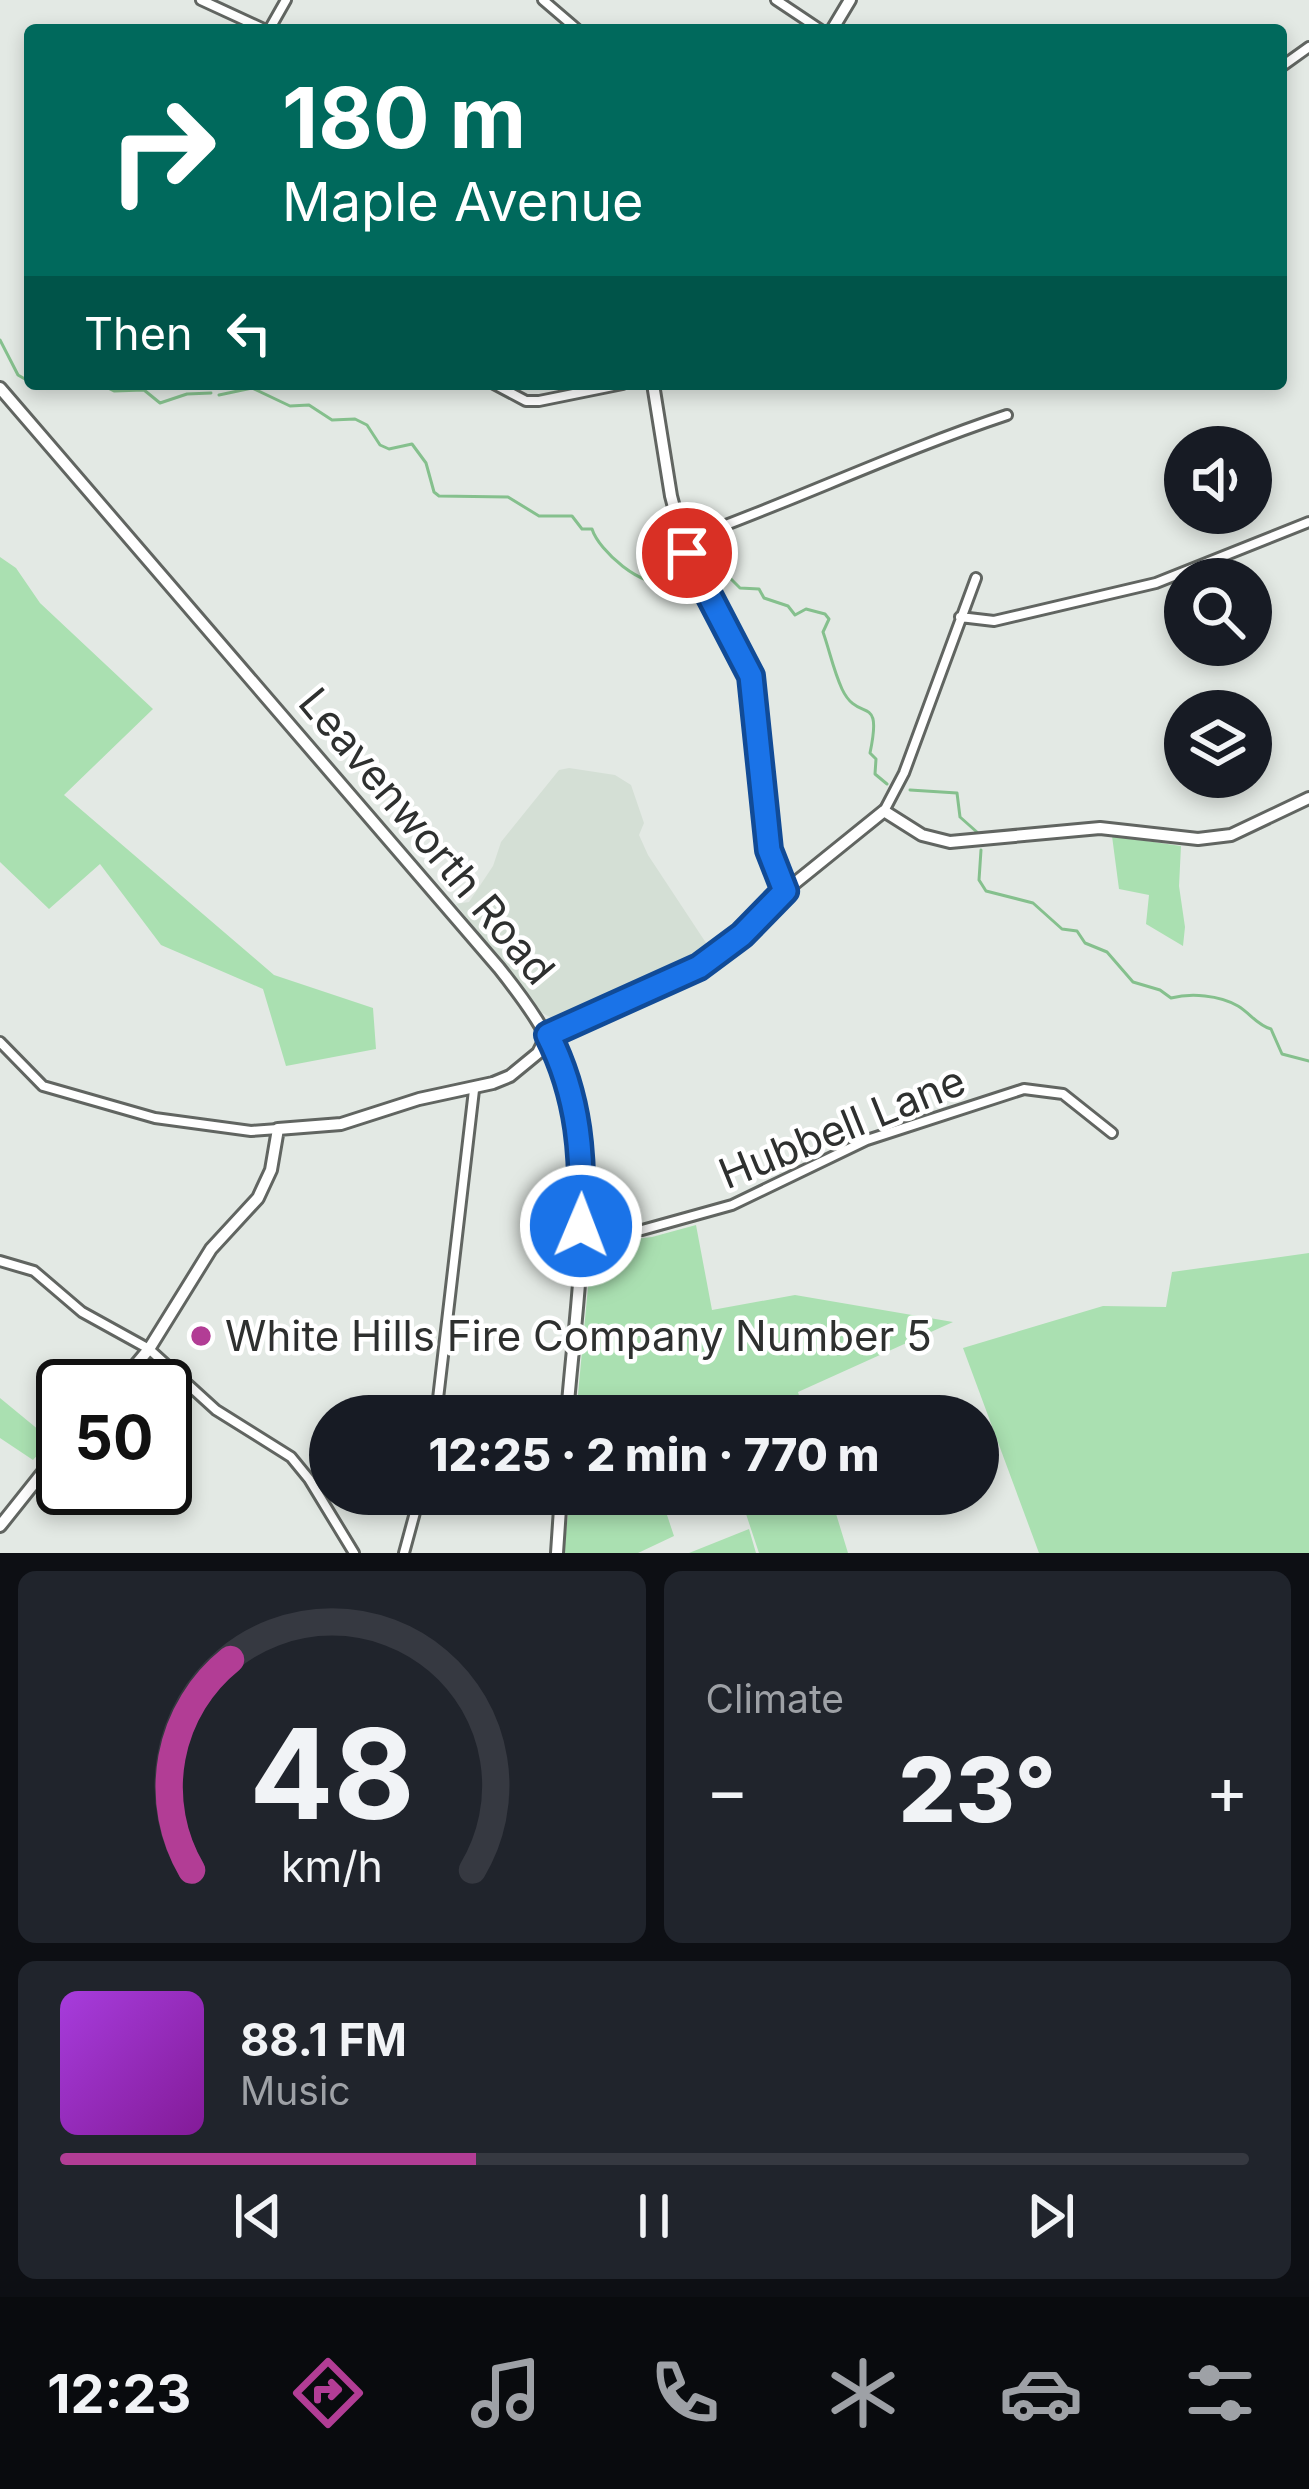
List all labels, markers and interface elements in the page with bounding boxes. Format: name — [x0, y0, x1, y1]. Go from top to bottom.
text: 180 m — [282, 67, 526, 168]
icon: right — [84, 72, 240, 228]
text: Maple Avenue — [282, 169, 644, 234]
icon: left — [216, 300, 282, 366]
text: Then — [84, 306, 192, 361]
map controls — [1164, 426, 1272, 798]
button: sound — [1164, 426, 1272, 534]
pin — [636, 502, 738, 604]
icon: arrive — [654, 520, 720, 586]
button: search — [1164, 558, 1272, 666]
street label: Leavenworth Road — [289, 677, 566, 994]
button: layers — [1164, 690, 1272, 798]
street label: Hubbell Lane — [711, 1054, 972, 1199]
position arrow — [518, 1163, 644, 1289]
place label: White Hills Fire Company Number 5 — [225, 1310, 932, 1361]
marker: White Hills Fire Company Number 5 — [188, 1323, 214, 1349]
speed limit sign: 50 — [36, 1359, 192, 1515]
text: 12:25 · 2 min · 770 m — [429, 1427, 879, 1482]
text: Climate — [706, 1675, 844, 1722]
text: 48 — [249, 1698, 415, 1849]
text: 23° — [898, 1735, 1056, 1844]
text: − — [706, 1750, 749, 1830]
text: + — [1205, 1750, 1249, 1830]
text: km/h — [281, 1840, 383, 1892]
text: 88.1 FM — [240, 2012, 407, 2067]
text: Music — [240, 2067, 351, 2114]
icon: previous — [225, 2183, 291, 2249]
icon: pause — [621, 2183, 687, 2249]
icon: next — [1018, 2183, 1084, 2249]
icon: directions — [286, 2351, 370, 2435]
icon: music — [464, 2351, 548, 2435]
icon: phone — [643, 2351, 727, 2435]
icon: climate — [821, 2351, 905, 2435]
icon: car — [999, 2351, 1083, 2435]
icon: filters — [1178, 2351, 1262, 2435]
text: 12:23 — [47, 2361, 191, 2426]

